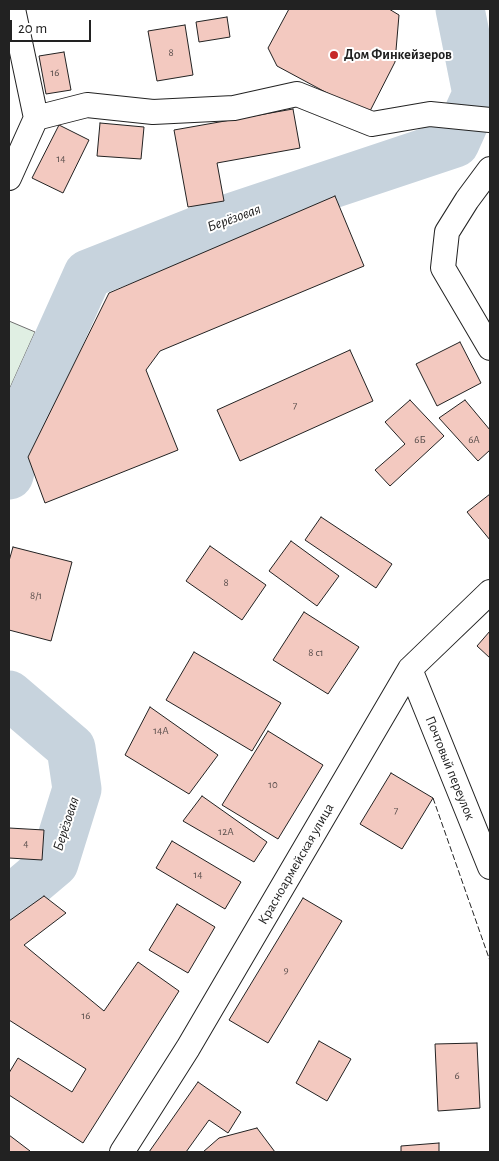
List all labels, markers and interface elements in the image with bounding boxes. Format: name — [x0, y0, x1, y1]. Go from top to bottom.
scale bar — [12, 10, 94, 42]
text: 20 m — [18, 21, 47, 36]
house number: 8 — [168, 46, 174, 60]
place label: Дом Финкейзеров — [344, 47, 452, 63]
marker: Дом Финкейзеров — [328, 49, 340, 61]
house number: 16 — [51, 66, 59, 80]
house number: 14 — [56, 152, 66, 166]
water label: Берёзовая — [205, 200, 263, 236]
house number: 7 — [293, 399, 297, 413]
house number: 6Б — [414, 433, 426, 447]
house number: 6А — [468, 433, 480, 447]
house number: 8 — [223, 576, 229, 590]
house number: 8/1 — [30, 589, 42, 603]
house number: 8 с1 — [308, 646, 324, 660]
street label: Почтовый переулок — [421, 714, 479, 822]
house number: 14А — [153, 724, 169, 738]
house number: 10 — [268, 778, 278, 792]
water label: Берёзовая — [49, 795, 83, 853]
street label: Красноармейская улица — [254, 800, 338, 928]
house number: 7 — [394, 804, 398, 818]
house number: 12А — [218, 825, 234, 839]
house number: 4 — [23, 837, 29, 851]
house number: 14 — [193, 868, 203, 882]
house number: 9 — [283, 963, 289, 977]
house number: 16 — [82, 1009, 90, 1023]
house number: 6 — [454, 1069, 460, 1083]

